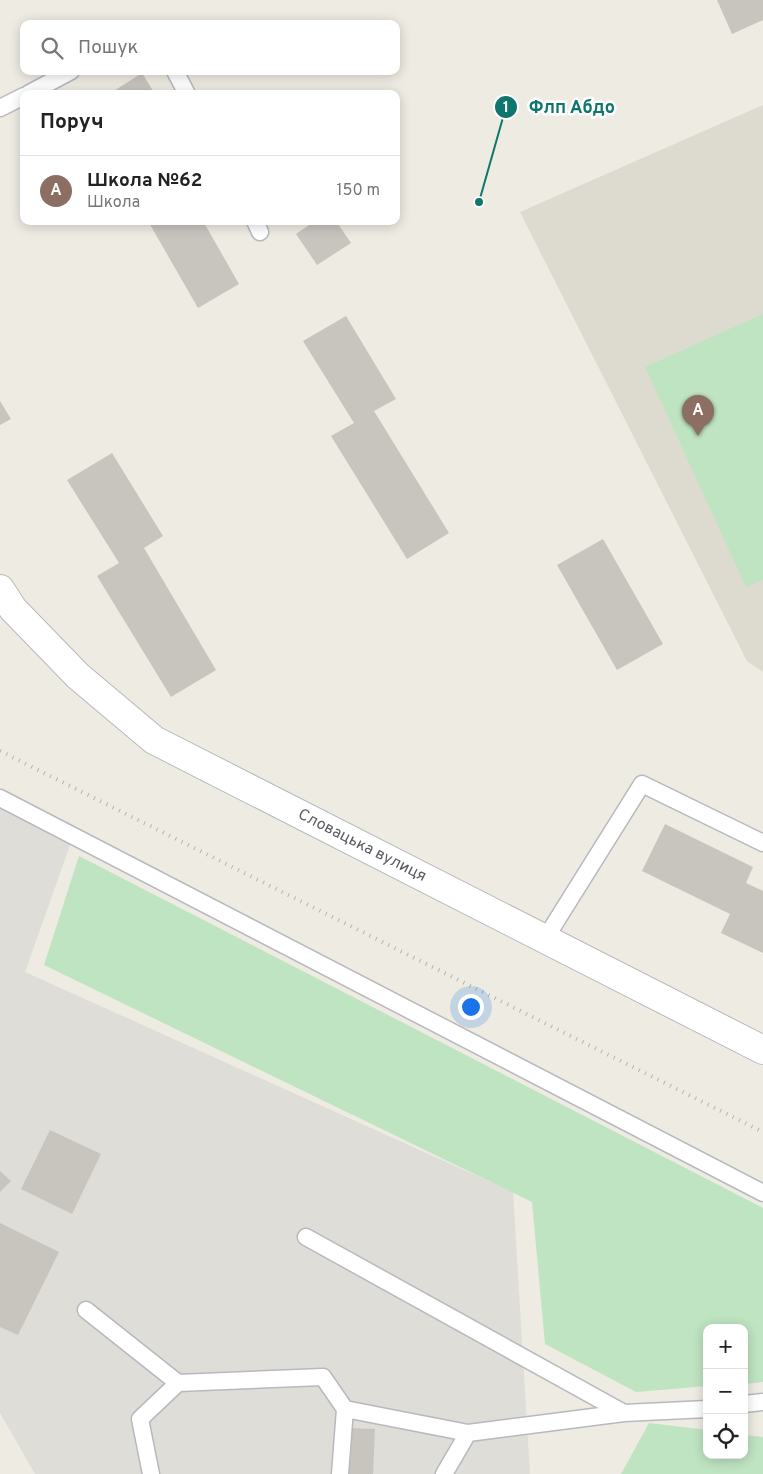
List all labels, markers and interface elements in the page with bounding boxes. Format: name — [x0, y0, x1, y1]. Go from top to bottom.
search box — [20, 20, 400, 75]
icon: search — [38, 34, 66, 62]
text: Пошук — [78, 36, 138, 60]
callout: Флп Абдо — [494, 91, 625, 124]
text: Флп Абдо — [529, 97, 615, 120]
text: 1 — [503, 99, 509, 118]
text: Поруч — [40, 109, 104, 136]
text: Школа №62 — [87, 169, 202, 193]
text: A — [50, 181, 62, 201]
text: 150 m — [337, 181, 380, 201]
text: Школа — [87, 193, 140, 213]
pin: A — [682, 395, 714, 436]
street label: Словацька вулиця — [294, 805, 430, 887]
your location — [458, 994, 484, 1020]
map controls — [703, 1324, 748, 1459]
button: + — [703, 1324, 748, 1369]
button: − — [703, 1369, 748, 1414]
button: locate — [703, 1414, 748, 1459]

